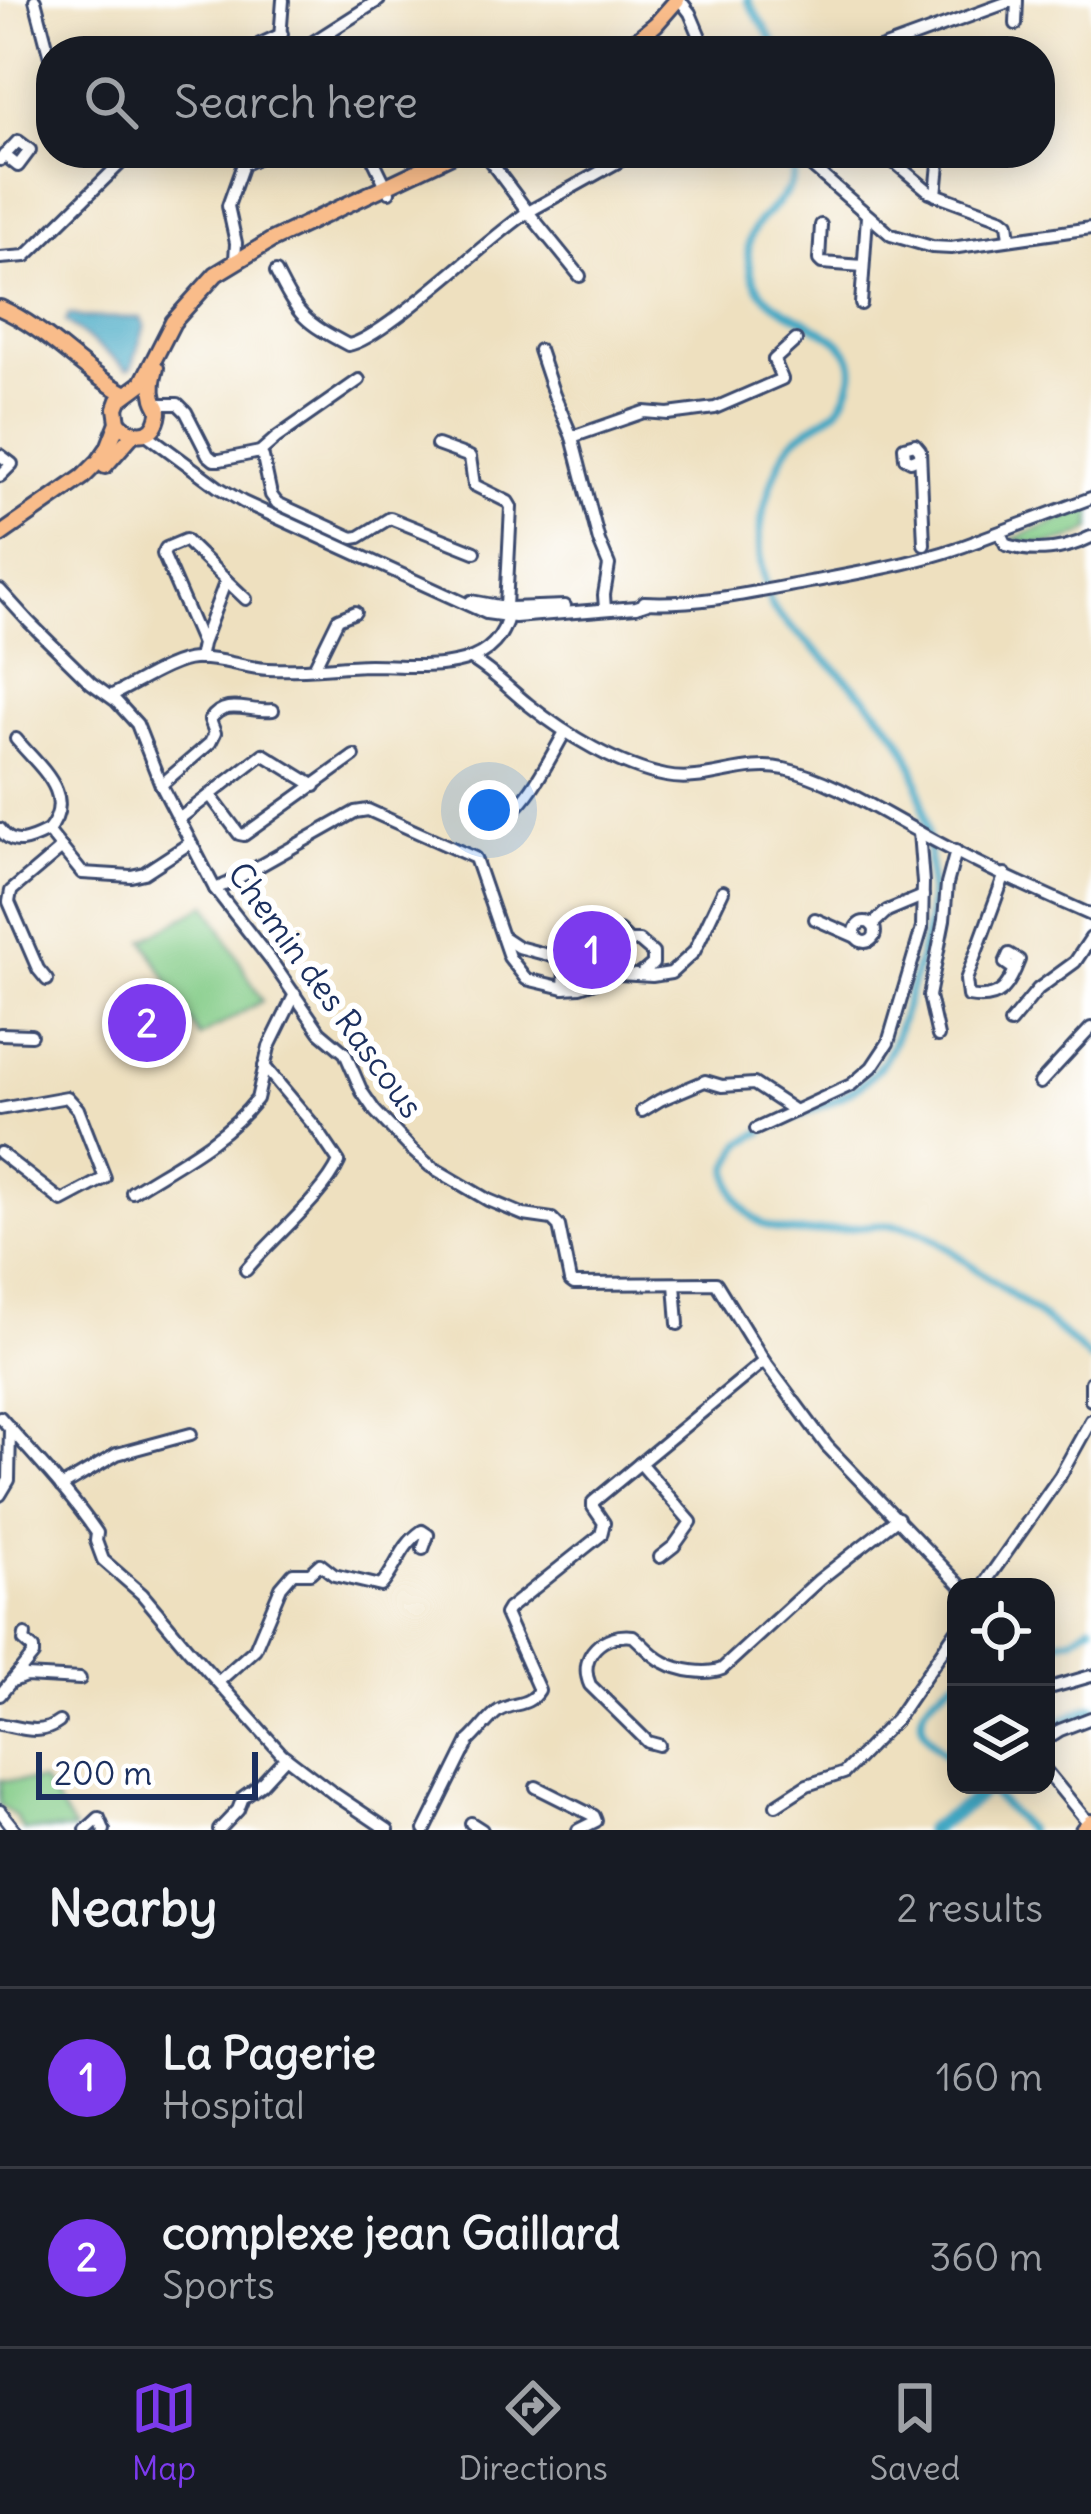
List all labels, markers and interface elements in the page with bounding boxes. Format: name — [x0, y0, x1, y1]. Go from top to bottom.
search box — [36, 36, 1055, 168]
icon: search — [78, 69, 144, 135]
text: Search here — [174, 74, 418, 130]
your location — [459, 780, 519, 840]
street label: Chemin des Rascous — [219, 854, 433, 1126]
pin: 1 — [553, 905, 631, 995]
pin: 2 — [108, 978, 186, 1068]
map controls — [947, 1578, 1055, 1794]
button: locate — [947, 1578, 1055, 1686]
button: layers — [947, 1686, 1055, 1794]
scale bar — [36, 1746, 258, 1799]
text: 200 m — [54, 1752, 152, 1794]
text: Nearby — [48, 1876, 217, 1940]
text: 2 results — [896, 1884, 1043, 1933]
text: La Pagerie — [162, 2025, 376, 2081]
text: 1 — [79, 2053, 95, 2102]
text: 160 m — [936, 2053, 1043, 2102]
text: Hospital — [162, 2081, 305, 2130]
text: complexe jean Gaillard — [162, 2205, 620, 2261]
text: 2 — [76, 2233, 98, 2282]
text: 360 m — [929, 2233, 1043, 2282]
text: Sports — [162, 2261, 275, 2310]
tab: Map — [131, 2375, 197, 2489]
tab: Directions — [459, 2375, 608, 2489]
tab: Saved — [870, 2375, 960, 2489]

